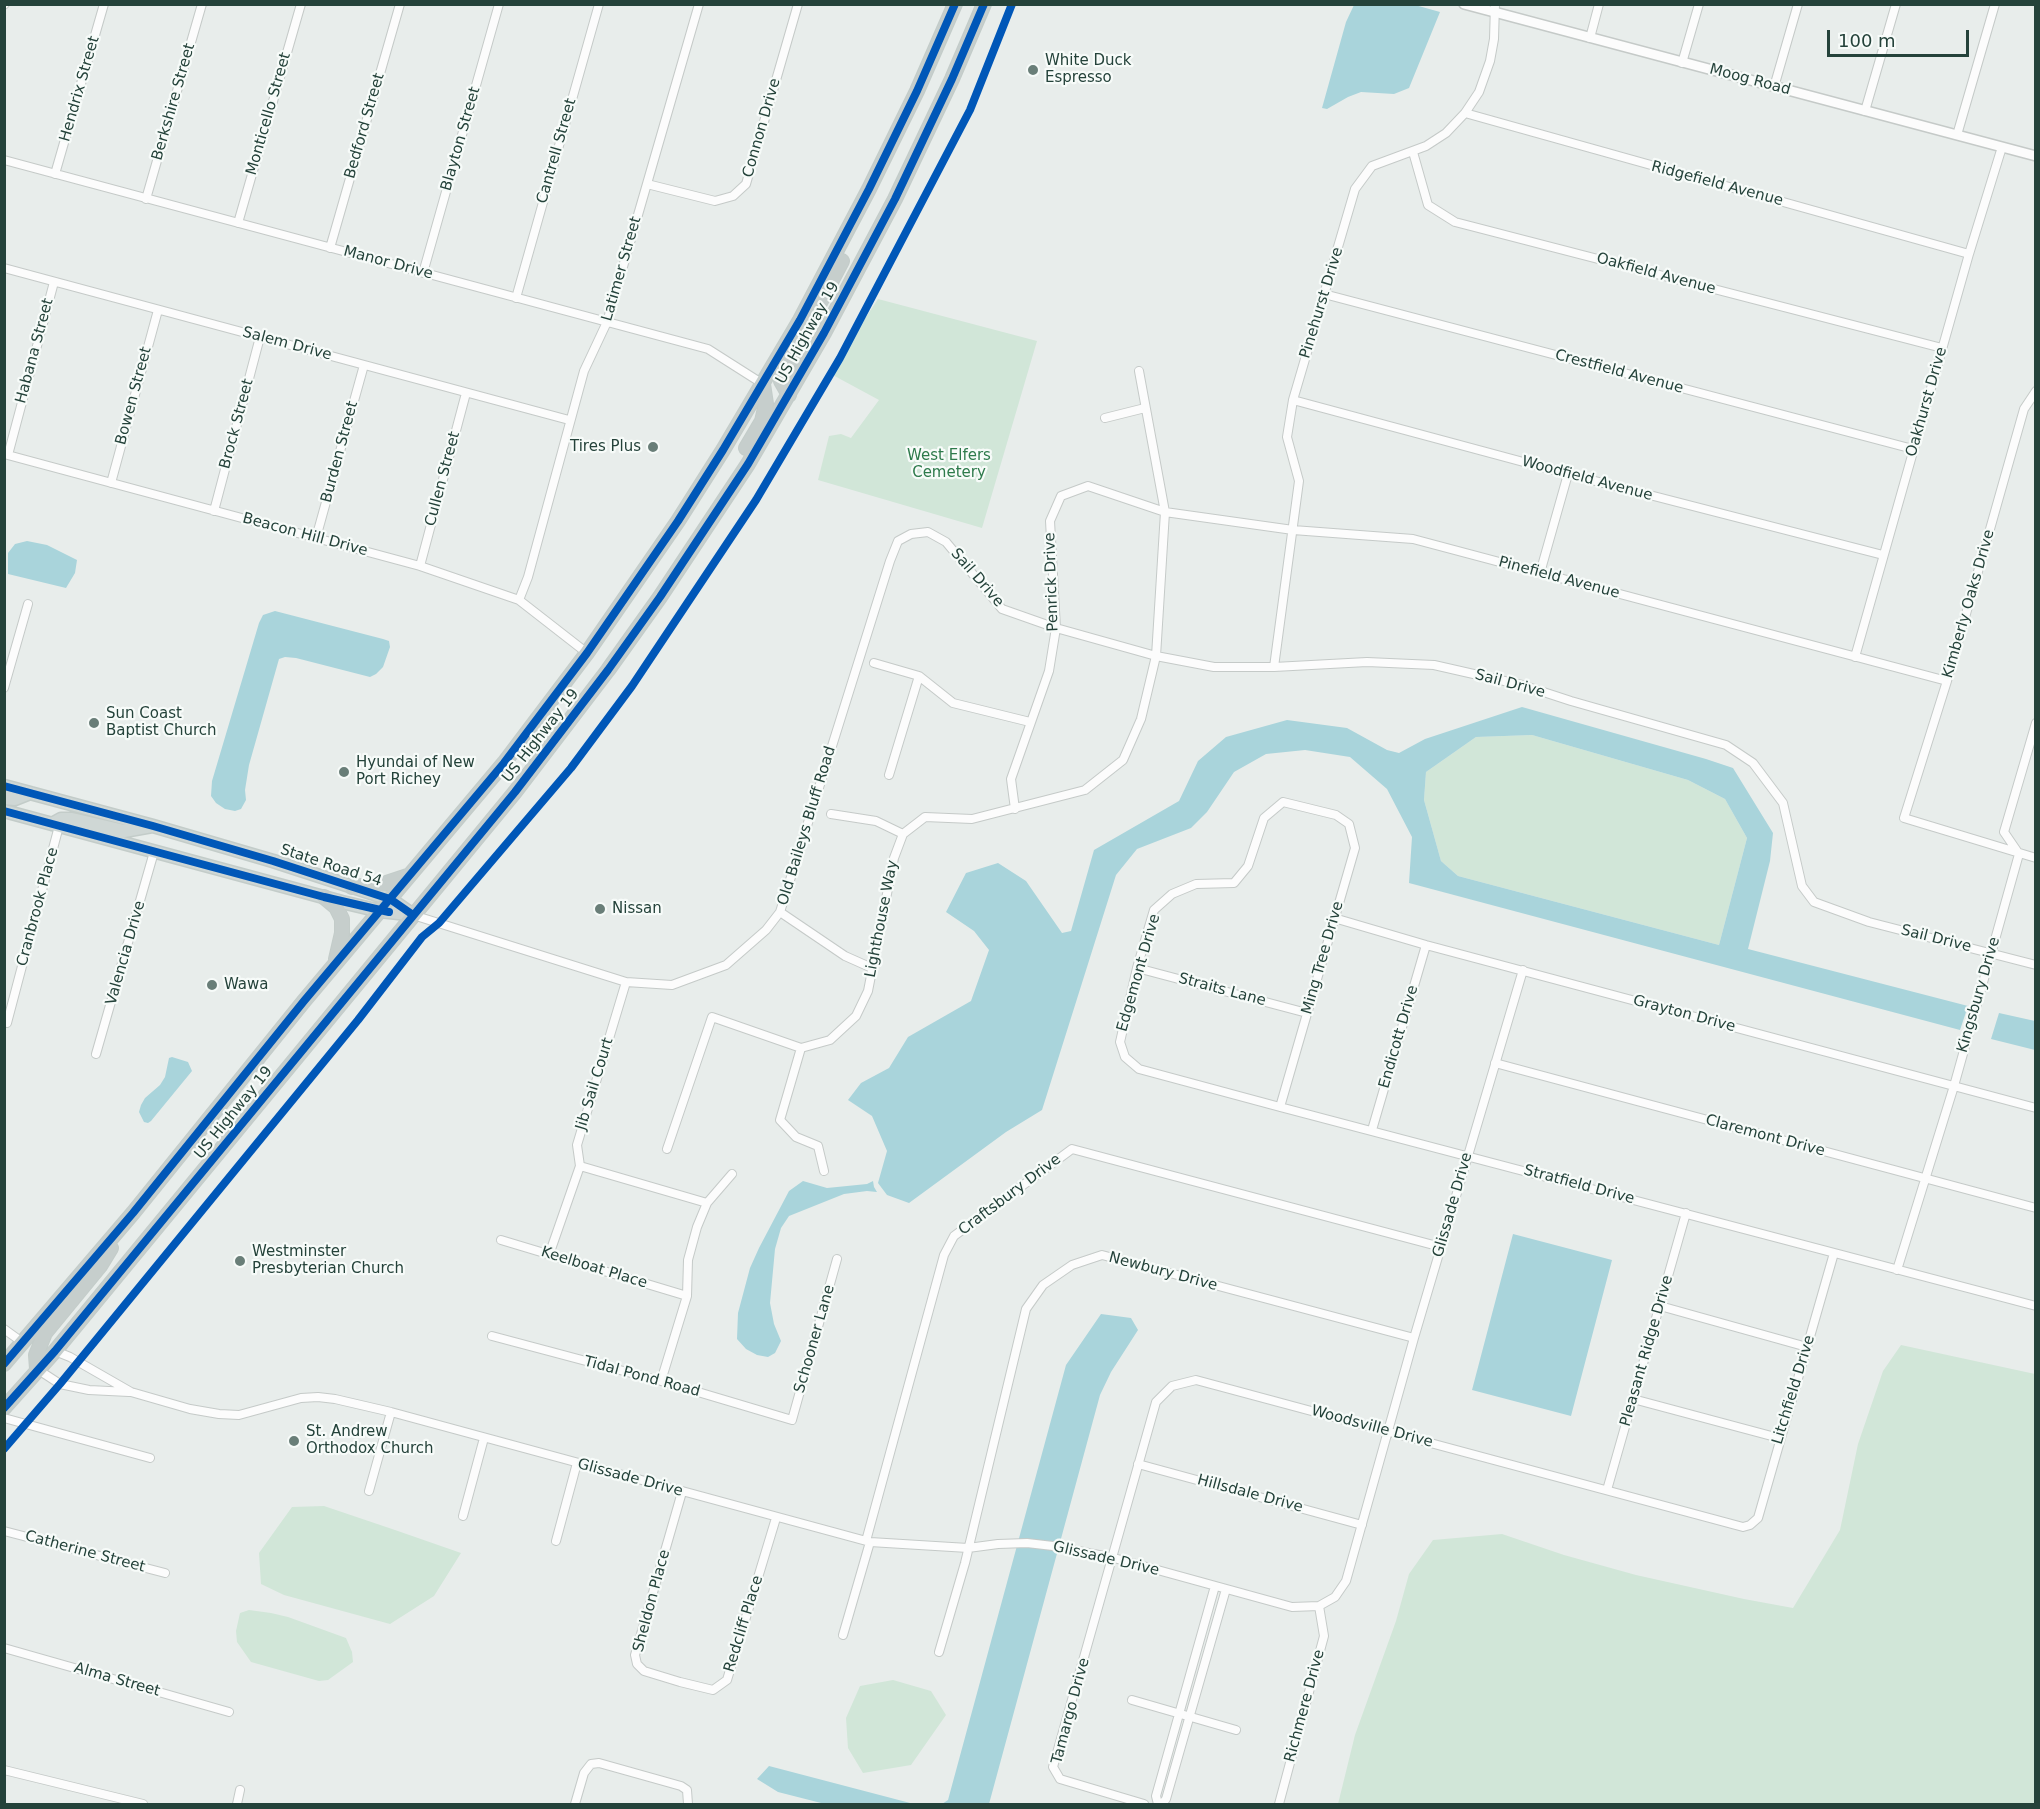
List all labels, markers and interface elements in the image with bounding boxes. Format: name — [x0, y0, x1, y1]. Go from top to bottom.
scale bar — [1830, 18, 1972, 56]
text: 100 m — [1838, 30, 1896, 51]
street label: Hendrix Street — [56, 34, 104, 144]
street label: Berkshire Street — [149, 41, 199, 163]
street label: Monticello Street — [243, 50, 295, 178]
place label: White Duck Espresso — [1045, 52, 1131, 87]
street label: Moog Road — [1707, 61, 1793, 99]
marker: White Duck Espresso — [1026, 63, 1040, 77]
street label: Bedford Street — [341, 71, 389, 181]
street label: Connon Drive — [739, 76, 785, 180]
street label: Blayton Street — [438, 85, 484, 193]
street label: Cantrell Street — [533, 96, 581, 206]
street label: Ridgefield Avenue — [1649, 158, 1785, 210]
street label: Latimer Street — [598, 215, 646, 323]
street label: Manor Drive — [341, 242, 435, 284]
street label: Pinehurst Drive — [1297, 245, 1347, 361]
street label: Oakfield Avenue — [1594, 249, 1718, 299]
street label: US Highway 19 — [773, 279, 843, 387]
street label: Habana Street — [12, 296, 58, 406]
street label: Salem Drive — [240, 323, 334, 365]
street label: Bowen Street — [112, 345, 156, 447]
street label: Oakhurst Drive — [1903, 345, 1951, 459]
street label: Crestfield Avenue — [1553, 346, 1685, 398]
street label: Brock Street — [216, 377, 258, 471]
street label: Burden Street — [318, 399, 362, 505]
street label: Cullen Street — [422, 430, 464, 528]
place label: Tires Plus — [570, 438, 641, 456]
marker: Tires Plus — [646, 440, 660, 454]
park label: West Elfers Cemetery — [907, 447, 991, 482]
street label: Woodfield Avenue — [1520, 453, 1654, 505]
street label: Beacon Hill Drive — [240, 510, 370, 560]
street label: Kimberly Oaks Drive — [1939, 528, 1999, 680]
street label: Penrick Drive — [1041, 532, 1063, 632]
street label: Sail Drive — [947, 545, 1007, 611]
street label: Pinefield Avenue — [1497, 553, 1621, 603]
street label: Sail Drive — [1473, 666, 1547, 702]
street label: US Highway 19 — [499, 686, 583, 786]
place label: Sun Coast Baptist Church — [106, 705, 217, 740]
marker: Sun Coast Baptist Church — [87, 716, 101, 730]
street label: Old Baileys Bluff Road — [774, 744, 840, 908]
place label: Hyundai of New Port Richey — [356, 754, 475, 789]
marker: Hyundai of New Port Richey — [337, 765, 351, 779]
street label: State Road 54 — [278, 841, 384, 891]
street label: Cranbrook Place — [13, 846, 63, 968]
street label: Lighthouse Way — [862, 859, 902, 979]
street label: Valencia Drive — [103, 899, 149, 1007]
street label: Ming Tree Drive — [1298, 899, 1348, 1017]
place label: Nissan — [612, 900, 662, 918]
marker: Nissan — [593, 902, 607, 916]
street label: Edgemont Drive — [1114, 912, 1164, 1034]
street label: Sail Drive — [1899, 922, 1973, 956]
street label: Kingsbury Drive — [1954, 935, 2004, 1055]
street label: Straits Lane — [1176, 970, 1268, 1010]
place label: Wawa — [224, 976, 269, 994]
marker: Wawa — [205, 978, 219, 992]
street label: Endicott Drive — [1376, 983, 1422, 1091]
street label: Grayton Drive — [1631, 992, 1737, 1036]
street label: Jib Sail Court — [572, 1036, 618, 1132]
street label: US Highway 19 — [191, 1063, 277, 1163]
street label: Claremont Drive — [1703, 1111, 1827, 1161]
street label: Glissade Drive — [1429, 1150, 1477, 1260]
street label: Craftsbury Drive — [955, 1151, 1065, 1239]
street label: Stratfield Drive — [1522, 1162, 1636, 1208]
place label: Westminster Presbyterian Church — [252, 1243, 404, 1278]
street label: Keelboat Place — [539, 1243, 649, 1293]
street label: Newbury Drive — [1107, 1249, 1219, 1295]
marker: Westminster Presbyterian Church — [233, 1254, 247, 1268]
street label: Pleasant Ridge Drive — [1617, 1273, 1677, 1429]
street label: Schooner Lane — [791, 1283, 839, 1395]
street label: Litchfield Drive — [1769, 1333, 1819, 1447]
street label: Tidal Pond Road — [582, 1353, 702, 1401]
street label: Woodsville Drive — [1309, 1402, 1435, 1452]
place label: St. Andrew Orthodox Church — [306, 1423, 434, 1458]
marker: St. Andrew Orthodox Church — [287, 1434, 301, 1448]
street label: Glissade Drive — [575, 1455, 685, 1501]
street label: Hillsdale Drive — [1195, 1471, 1305, 1517]
street label: Catherine Street — [23, 1527, 147, 1577]
street label: Glissade Drive — [1051, 1538, 1161, 1580]
street label: Sheldon Place — [630, 1548, 674, 1654]
street label: Redcliff Place — [721, 1574, 767, 1674]
street label: Richmere Drive — [1281, 1648, 1329, 1764]
street label: Tamargo Drive — [1048, 1656, 1094, 1766]
street label: Alma Street — [72, 1659, 162, 1701]

